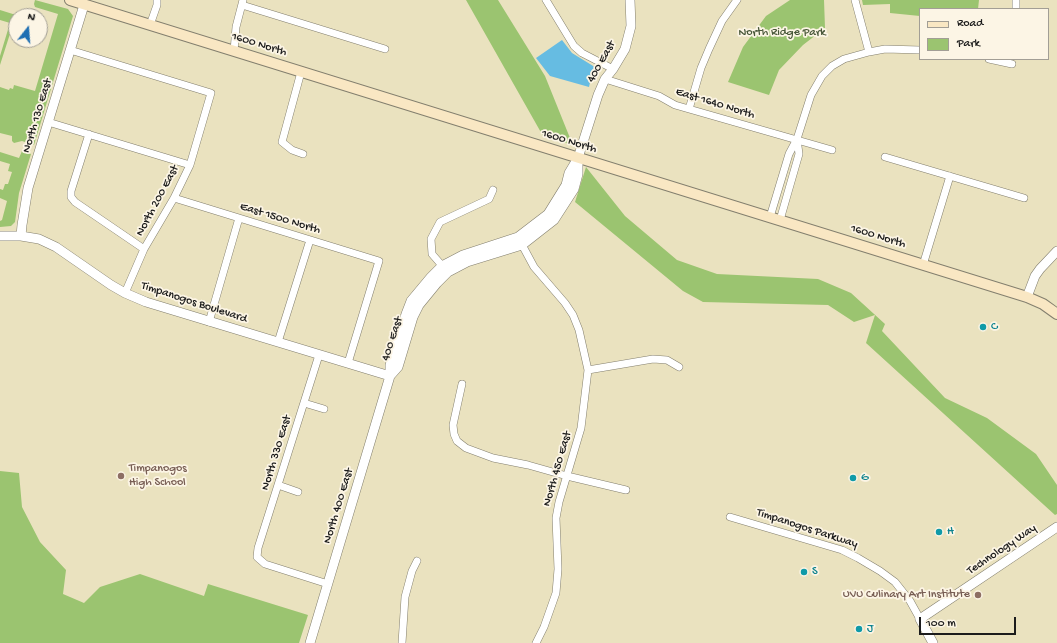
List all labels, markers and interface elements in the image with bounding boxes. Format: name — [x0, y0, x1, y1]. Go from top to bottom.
north arrow — [8, 8, 48, 48]
legend — [919, 8, 1049, 60]
text: N — [26, 11, 36, 24]
text: Road — [957, 17, 983, 31]
park label: North Ridge Park — [738, 26, 826, 40]
street label: 1600 North — [230, 30, 288, 60]
text: Park — [957, 37, 980, 51]
street label: 400 East — [585, 39, 619, 85]
street label: North 130 East — [20, 77, 56, 155]
street label: East 1640 North — [674, 85, 756, 123]
street label: 1600 North — [540, 127, 598, 157]
street label: North 200 East — [133, 163, 183, 239]
street label: East 1500 North — [238, 200, 322, 238]
street label: 1600 North — [849, 222, 907, 252]
street label: Timpanogos Boulevard — [139, 279, 249, 327]
street label: 400 East — [379, 315, 407, 363]
place label: C — [991, 320, 998, 334]
marker: C — [978, 322, 988, 332]
street label: North 330 East — [259, 414, 295, 492]
street label: North 450 East — [540, 430, 576, 508]
place label: Timpanogos High School — [129, 462, 187, 490]
street label: North 400 East — [321, 467, 357, 545]
marker: Timpanogos High School — [116, 471, 126, 481]
place label: G — [861, 471, 869, 485]
marker: G — [848, 473, 858, 483]
street label: Timpanogos Parkway — [755, 506, 859, 552]
street label: Technology Way — [965, 522, 1039, 578]
place label: H — [947, 525, 954, 539]
marker: H — [934, 527, 944, 537]
place label: S — [812, 565, 818, 579]
marker: S — [799, 567, 809, 577]
place label: UVU Culinary Art Institute — [843, 588, 970, 602]
marker: UVU Culinary Art Institute — [973, 590, 983, 600]
scale bar — [921, 609, 1018, 635]
text: 100 m — [926, 617, 956, 631]
place label: J — [867, 622, 873, 636]
marker: J — [854, 624, 864, 634]

